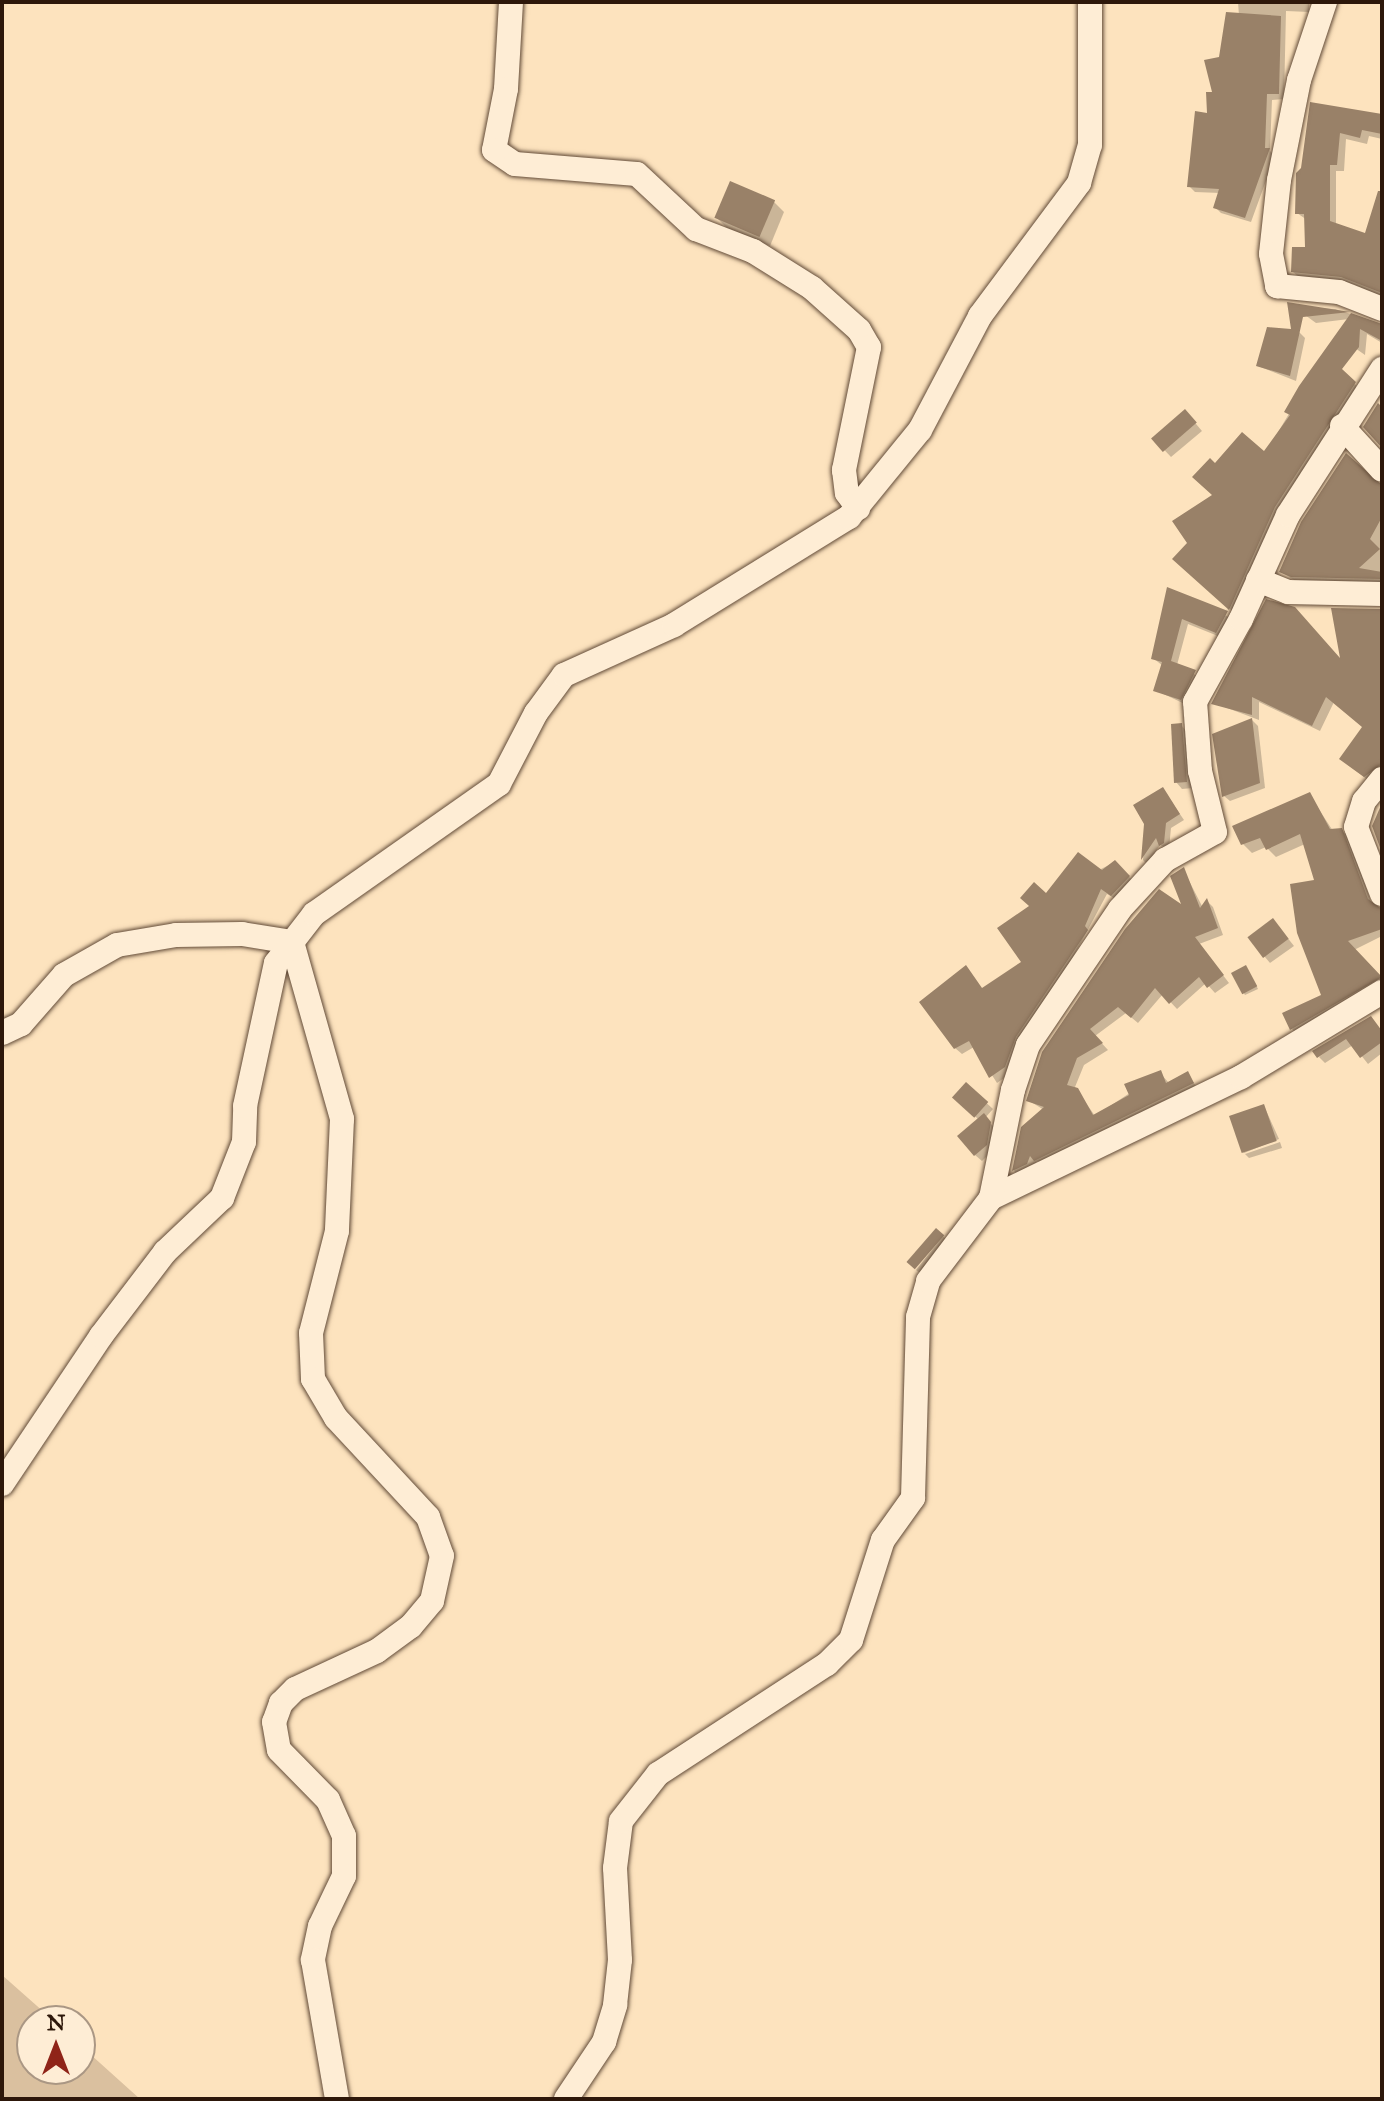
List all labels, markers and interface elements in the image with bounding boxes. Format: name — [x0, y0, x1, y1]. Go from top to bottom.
north arrow — [16, 2005, 96, 2085]
text: N — [47, 2009, 65, 2036]

